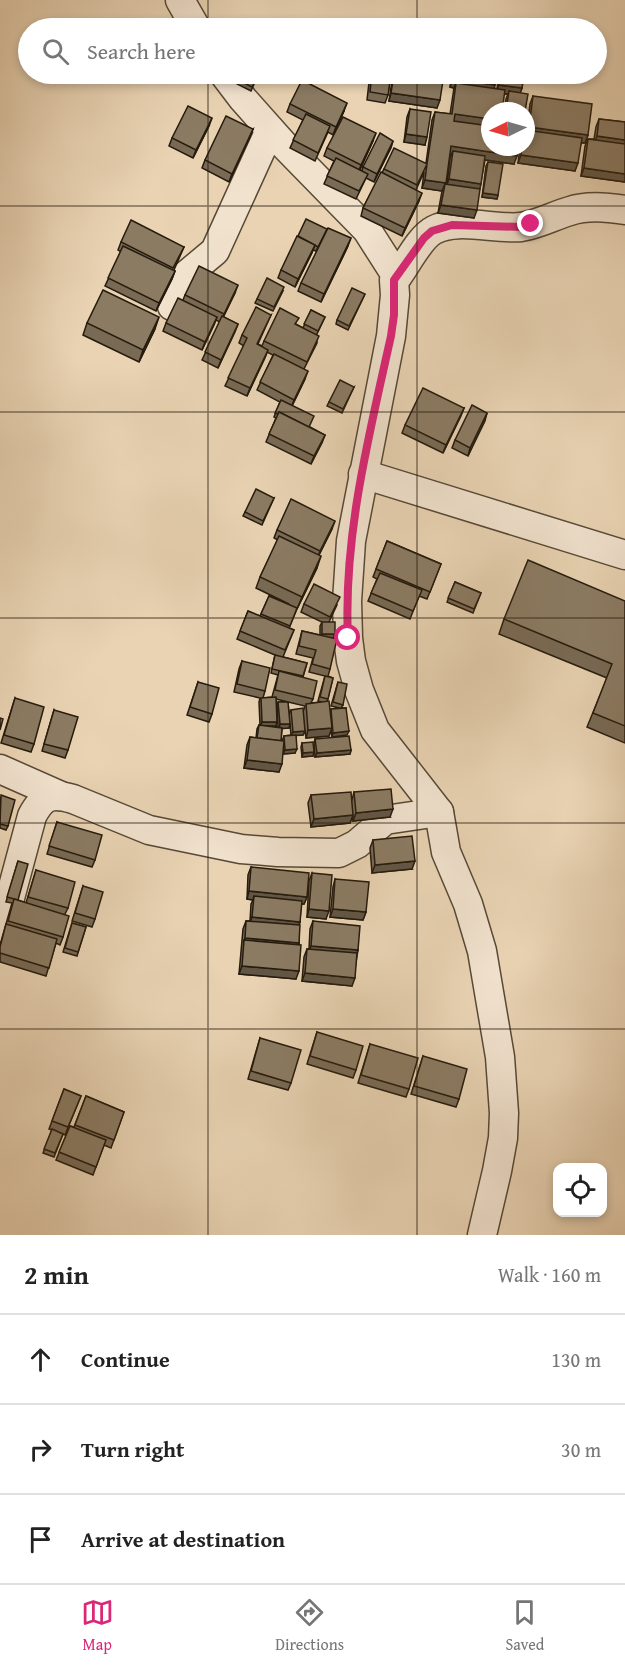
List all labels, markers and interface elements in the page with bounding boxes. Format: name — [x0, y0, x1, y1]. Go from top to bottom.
search box — [18, 18, 607, 84]
icon: search — [39, 35, 72, 68]
text: Search here — [87, 35, 196, 67]
north arrow — [481, 102, 535, 156]
route end — [517, 210, 543, 236]
route start — [334, 624, 360, 650]
map controls — [553, 1163, 607, 1217]
button: locate — [553, 1163, 607, 1217]
text: 2 min — [24, 1255, 89, 1294]
text: Walk · 160 m — [498, 1260, 601, 1289]
icon: ahead — [24, 1343, 57, 1376]
text: Continue — [81, 1343, 170, 1375]
text: 130 m — [551, 1345, 601, 1374]
icon: right — [24, 1433, 57, 1466]
text: Turn right — [81, 1433, 184, 1465]
text: 30 m — [561, 1435, 601, 1464]
icon: arrive — [24, 1523, 57, 1556]
text: Arrive at destination — [81, 1523, 285, 1555]
tab: Map — [81, 1596, 114, 1656]
tab: Directions — [275, 1596, 344, 1656]
tab: Saved — [505, 1596, 544, 1656]

